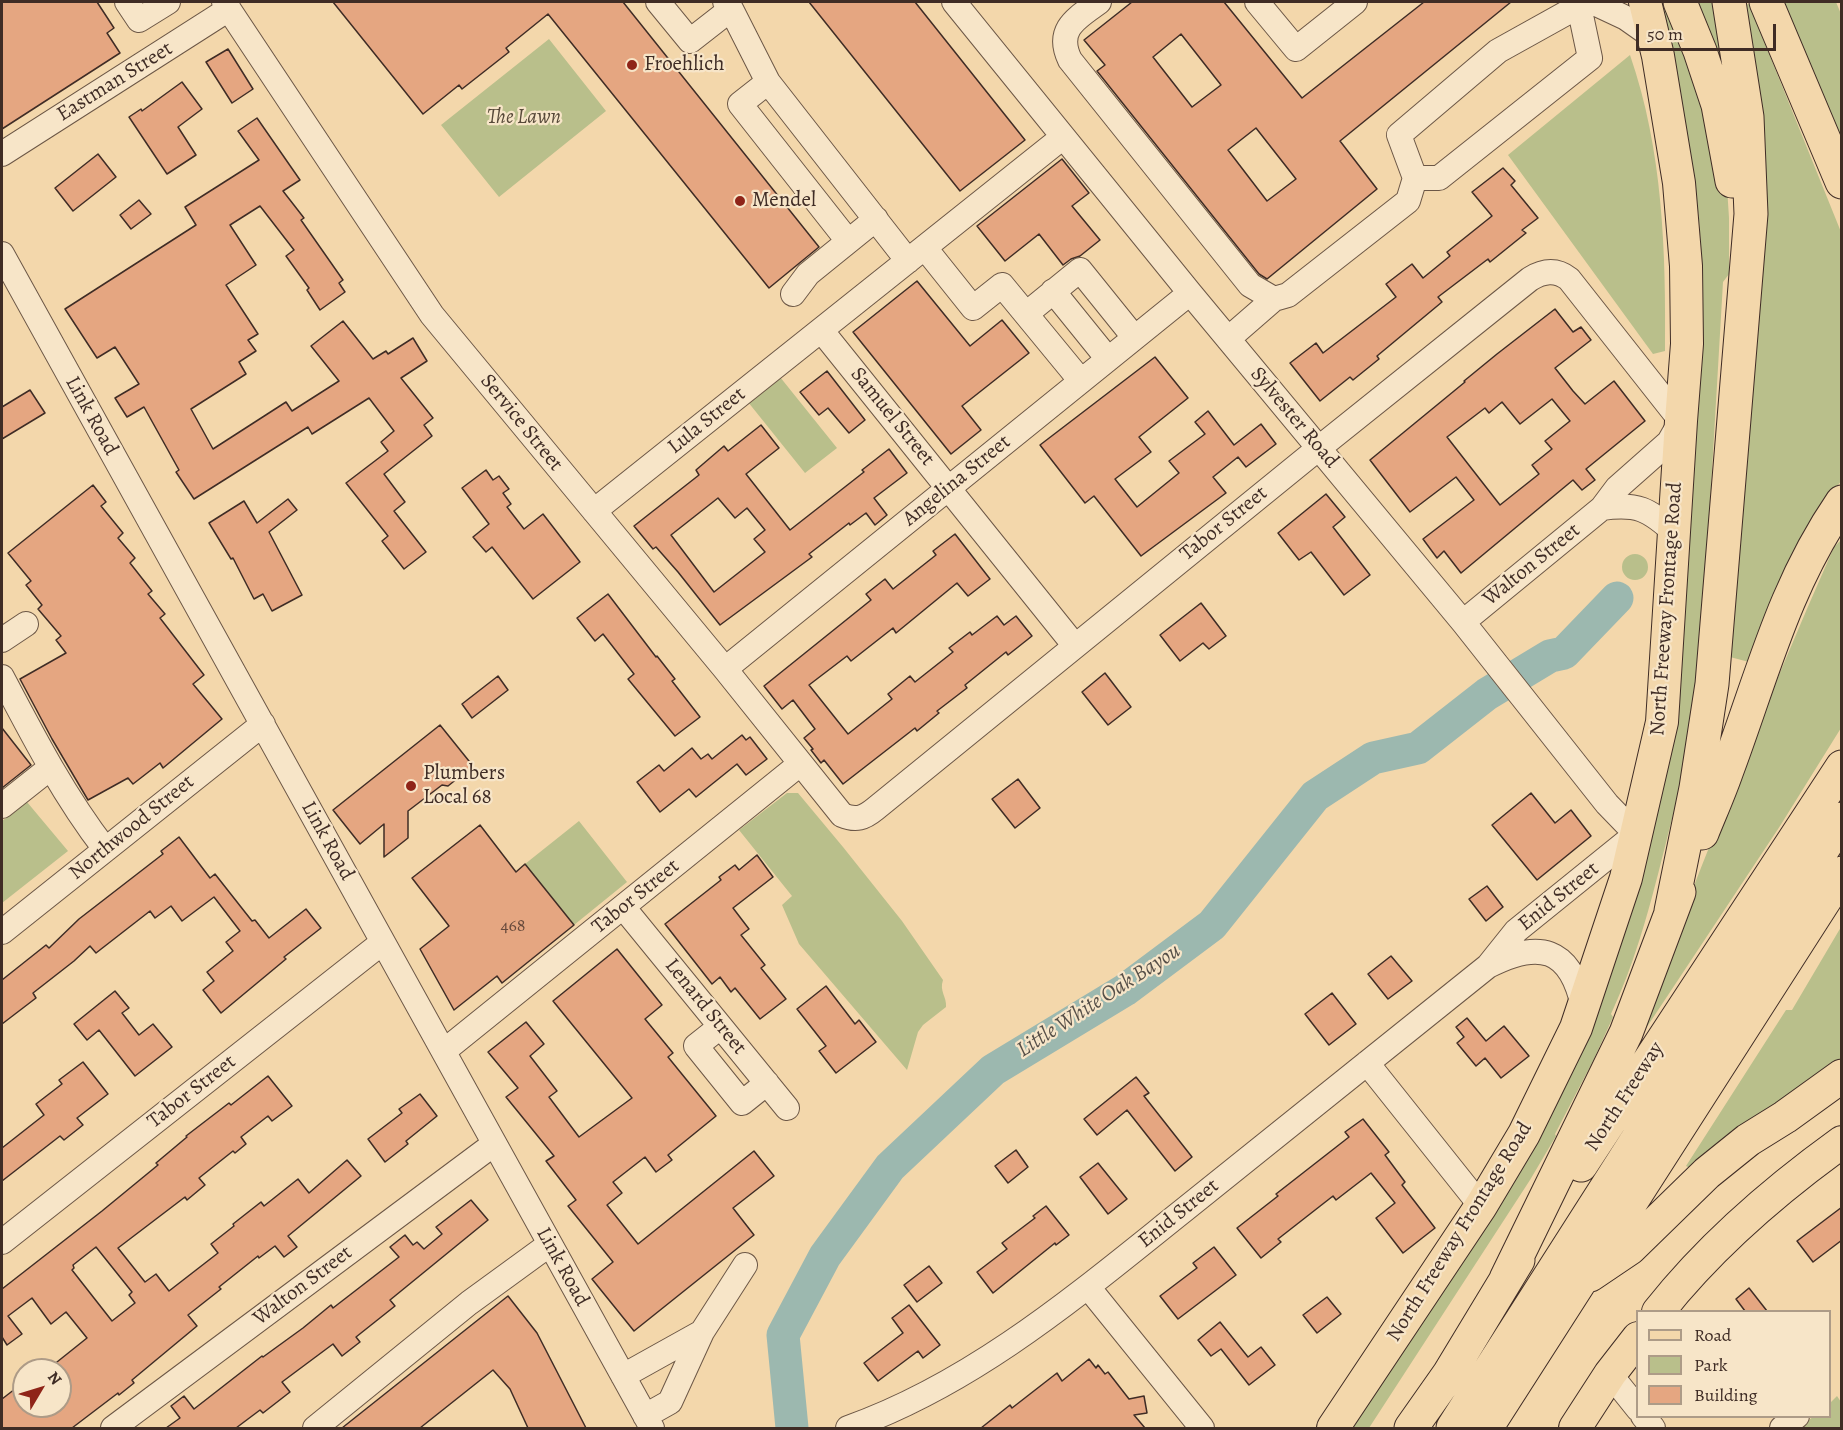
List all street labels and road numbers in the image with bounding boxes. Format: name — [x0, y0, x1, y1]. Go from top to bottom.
street label: Eastman Street — [52, 36, 178, 128]
street label: Sylvester Road — [1244, 362, 1344, 474]
street label: Samuel Street — [845, 363, 939, 471]
street label: Service Street — [474, 369, 568, 477]
street label: Link Road — [59, 372, 123, 460]
street label: Lula Street — [663, 382, 751, 460]
street label: Angelina Street — [898, 430, 1016, 532]
street label: Tabor Street — [1175, 481, 1273, 567]
street label: North Freeway Frontage Road — [1646, 481, 1688, 737]
street label: Walton Street — [1478, 518, 1586, 612]
street label: Northwood Street — [64, 770, 200, 886]
street label: Link Road — [295, 797, 359, 885]
street label: Tabor Street — [587, 854, 685, 940]
street label: Enid Street — [1514, 857, 1604, 937]
street label: Lenard Street — [659, 954, 751, 1060]
street label: North Freeway — [1580, 1037, 1670, 1157]
street label: Tabor Street — [143, 1050, 241, 1134]
street label: North Freeway Frontage Road — [1382, 1117, 1538, 1347]
street label: Enid Street — [1134, 1174, 1224, 1254]
street label: Link Road — [530, 1223, 594, 1311]
street label: Walton Street — [248, 1241, 358, 1331]

